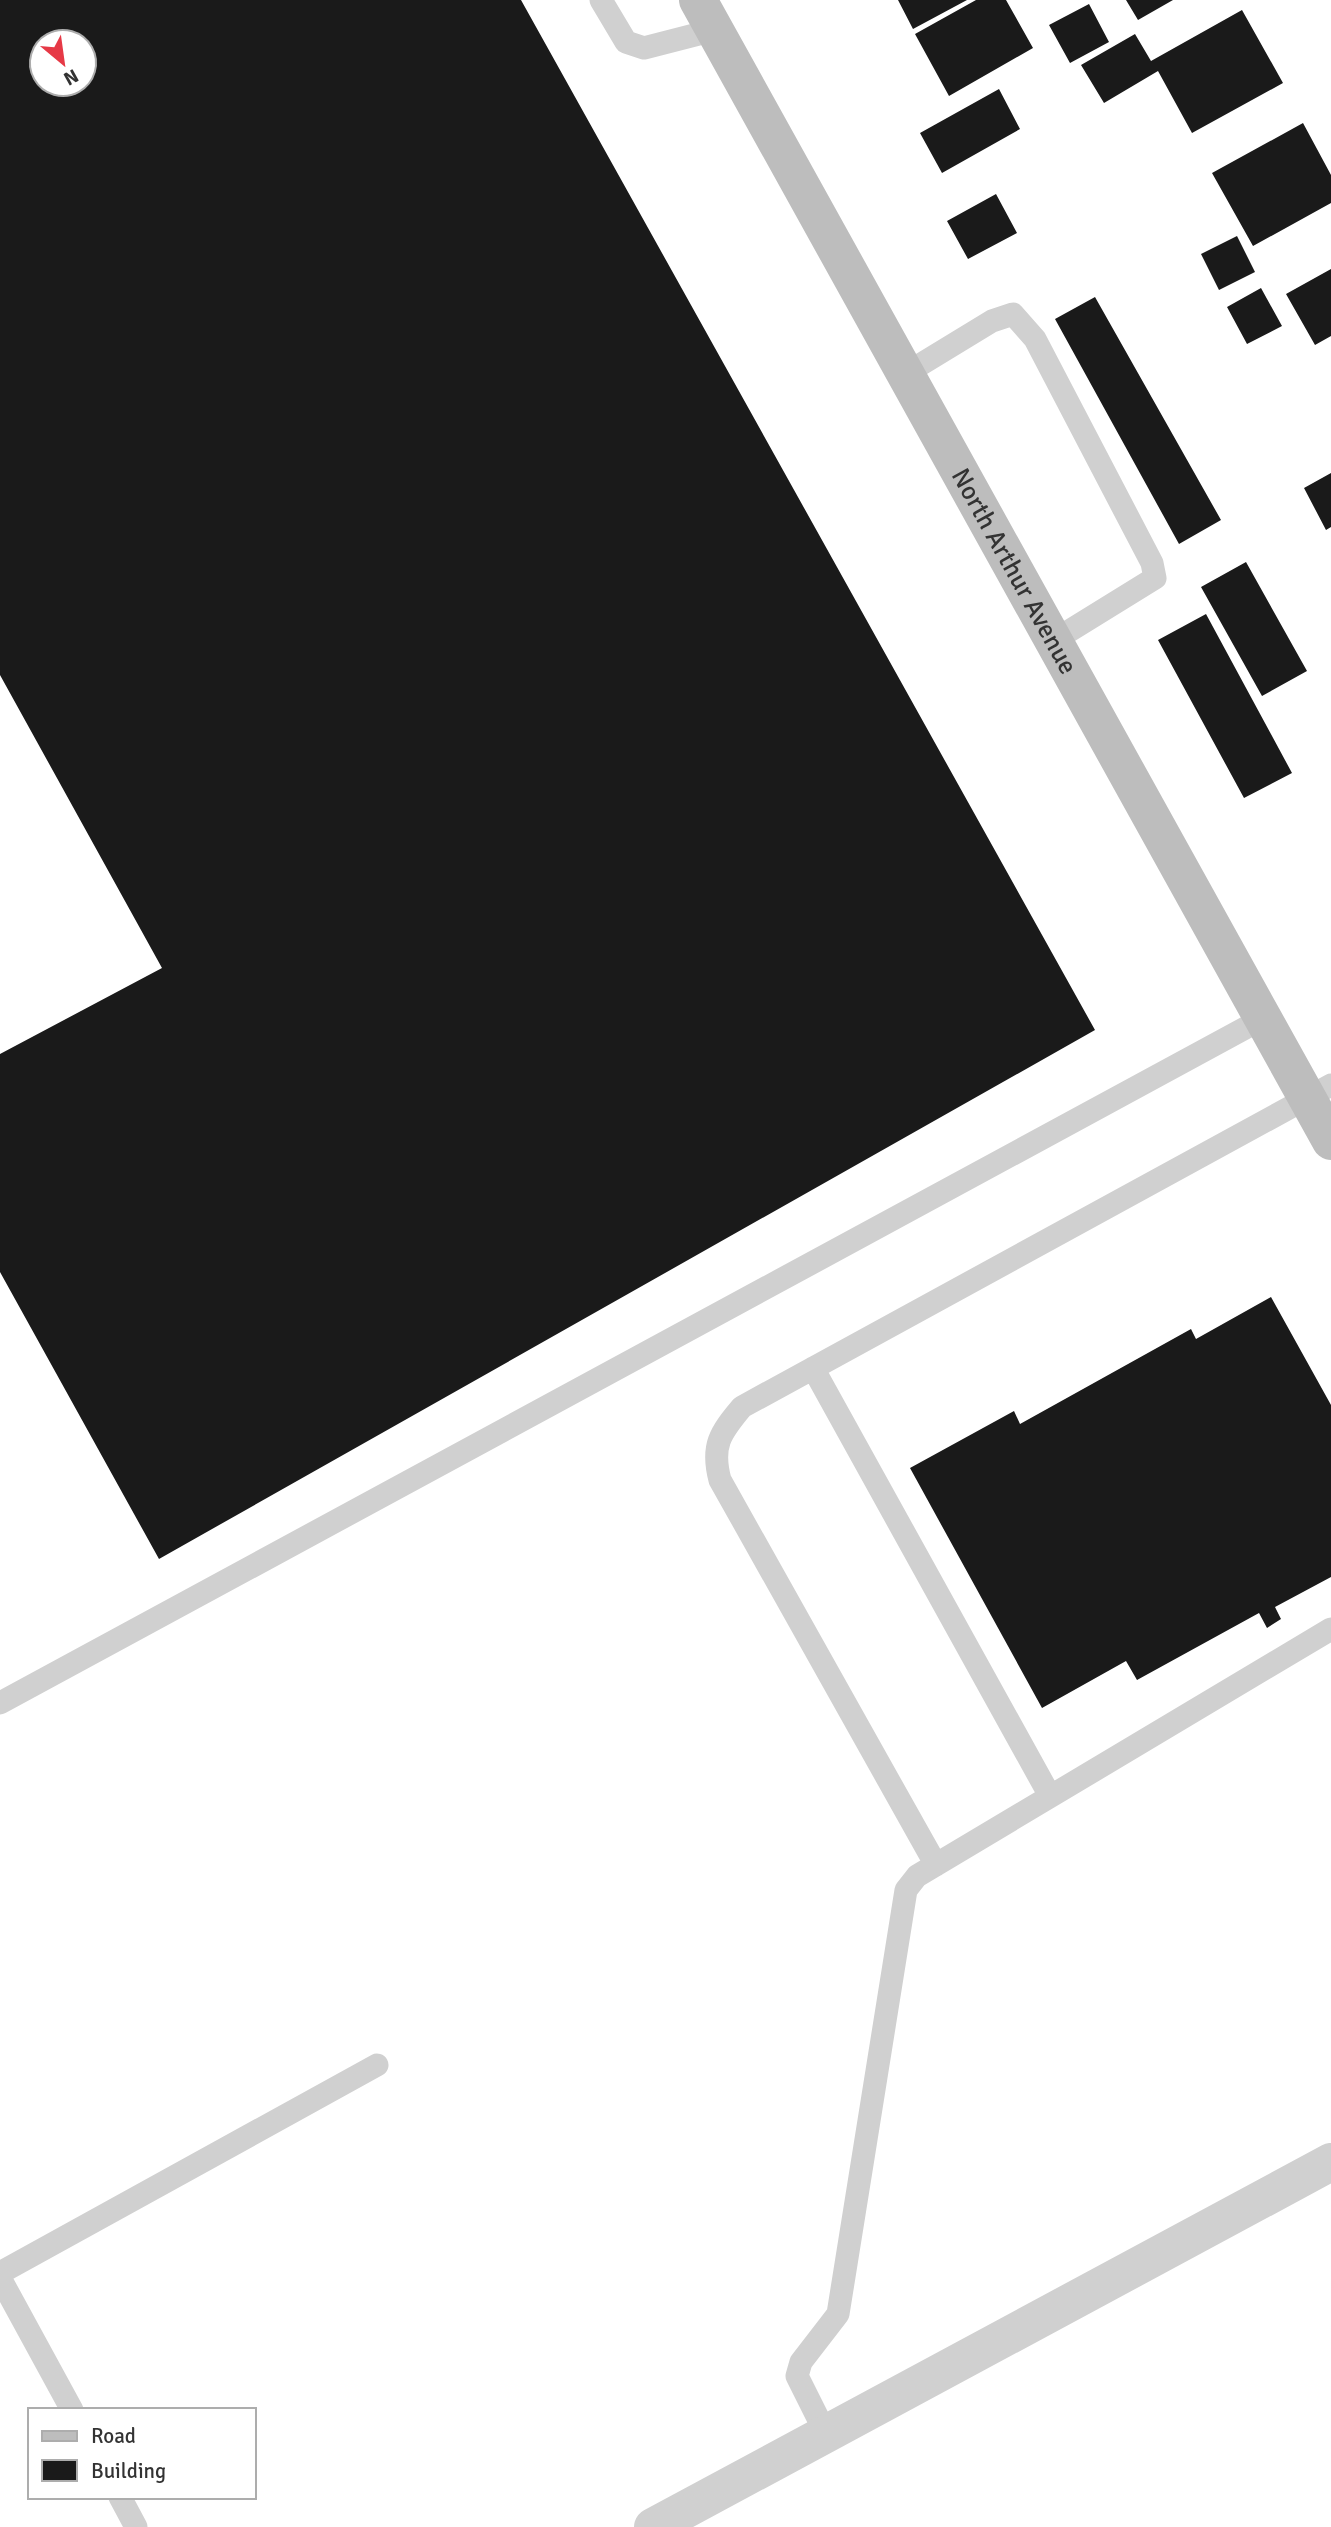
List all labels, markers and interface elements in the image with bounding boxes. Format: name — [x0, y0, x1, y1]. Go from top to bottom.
north arrow — [28, 28, 98, 98]
text: N — [59, 63, 82, 91]
street label: North Arthur Avenue — [944, 463, 1084, 680]
legend — [28, 2408, 256, 2499]
text: Road — [91, 2423, 136, 2449]
text: Building — [91, 2458, 166, 2484]

